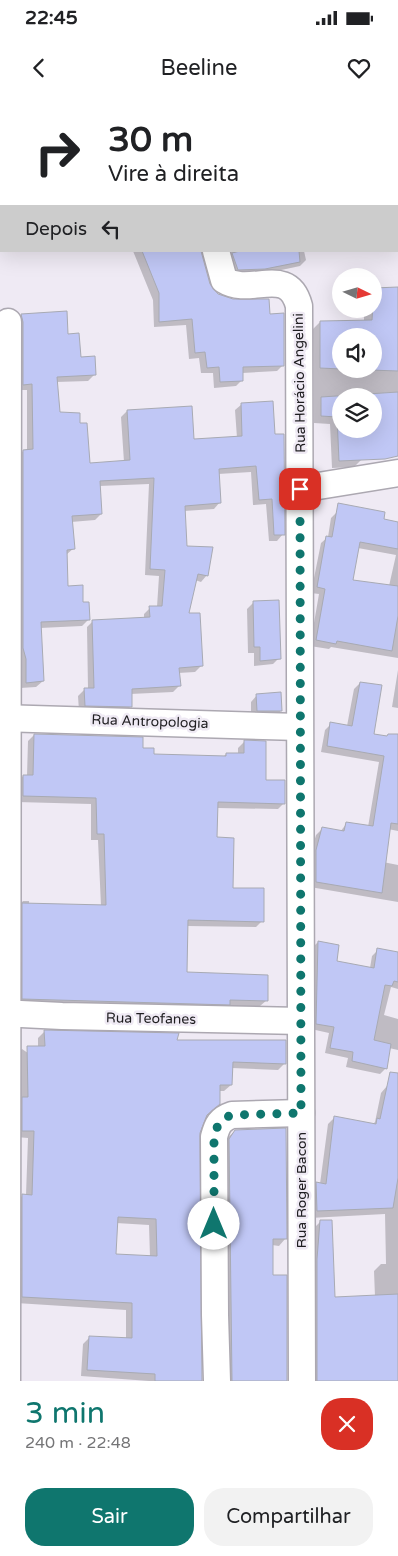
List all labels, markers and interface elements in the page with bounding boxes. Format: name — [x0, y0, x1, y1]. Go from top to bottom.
text: 22:45 — [25, 7, 78, 29]
icon: back — [25, 54, 53, 82]
icon: heart — [345, 54, 373, 82]
text: Beeline — [161, 55, 237, 81]
text: 30 m — [108, 119, 193, 161]
icon: right — [25, 120, 90, 185]
text: Vire à direita — [108, 161, 239, 187]
icon: left — [97, 215, 125, 243]
text: Depois — [25, 218, 87, 240]
north arrow — [332, 268, 382, 318]
map controls — [332, 268, 382, 438]
street label: Rua Horácio Angelini — [290, 313, 309, 453]
button: sound — [332, 328, 382, 378]
button: layers — [332, 388, 382, 438]
pin — [279, 468, 321, 510]
icon: arrive — [286, 475, 314, 503]
street label: Rua Antropologia — [91, 711, 209, 732]
street label: Rua Teofanes — [106, 1009, 196, 1028]
street label: Rua Roger Bacon — [293, 1132, 310, 1248]
position arrow — [187, 1197, 239, 1249]
text: 3 min — [25, 1395, 105, 1432]
button: close — [321, 1398, 373, 1450]
text: 240 m · 22:48 — [25, 1433, 131, 1453]
button: Sair — [25, 1488, 194, 1546]
button: Compartilhar — [204, 1488, 373, 1546]

